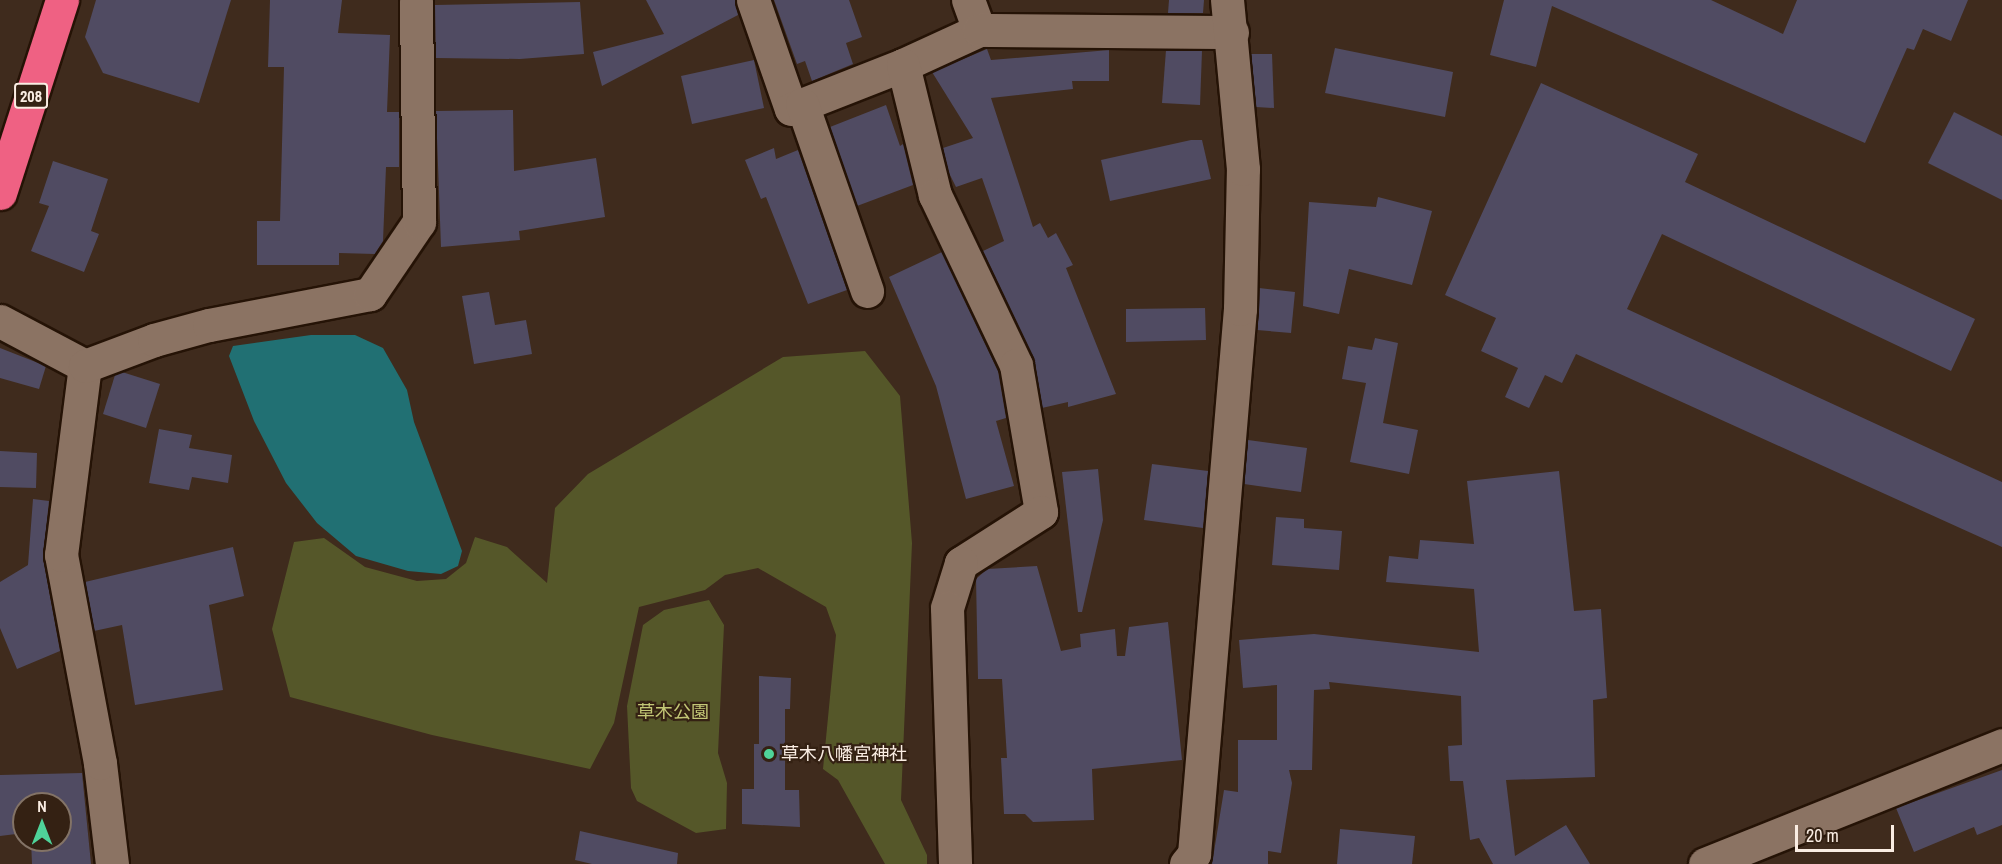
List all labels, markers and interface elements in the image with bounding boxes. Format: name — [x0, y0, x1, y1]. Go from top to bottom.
road number: 208 — [13, 83, 49, 109]
park label: 草木公園 — [637, 701, 709, 723]
place label: 草木八幡宮神社 — [781, 743, 907, 765]
marker: 草木八幡宮神社 — [762, 747, 776, 761]
north arrow — [12, 792, 72, 852]
text: N — [37, 795, 47, 817]
scale bar — [1798, 813, 1897, 851]
text: 20 m — [1806, 823, 1839, 848]

